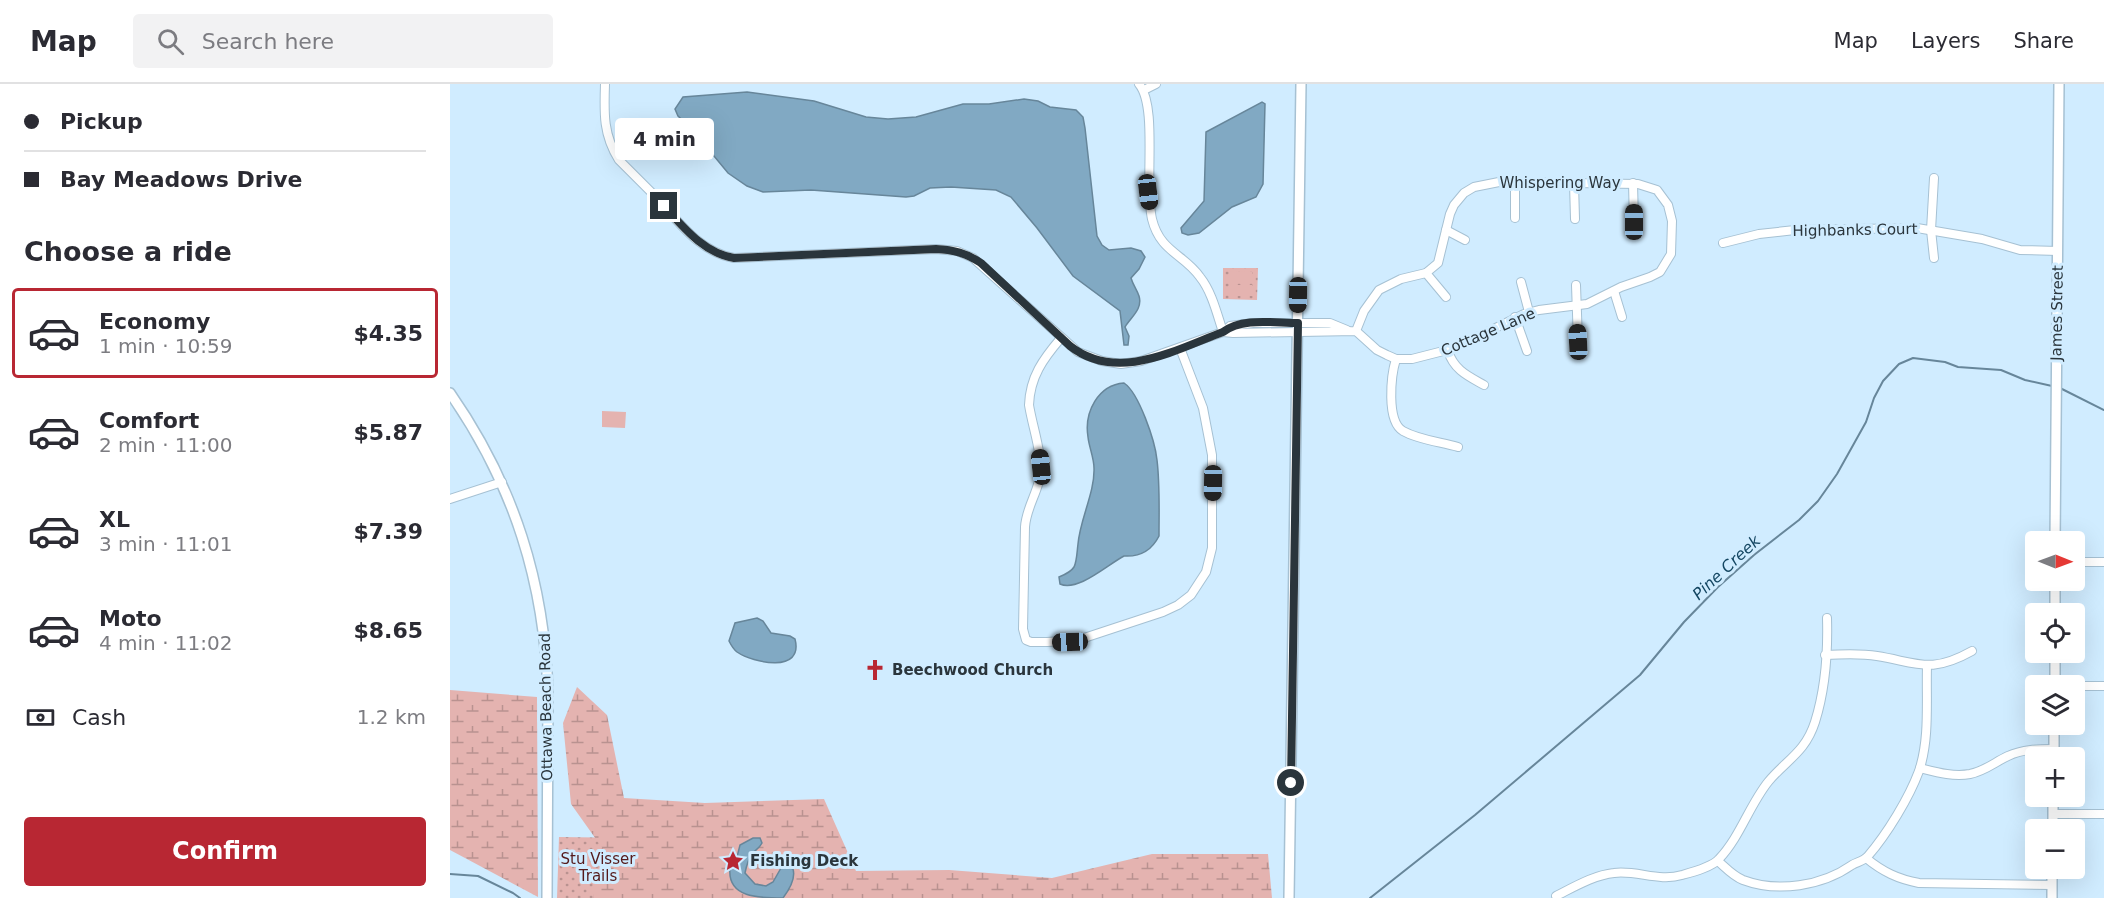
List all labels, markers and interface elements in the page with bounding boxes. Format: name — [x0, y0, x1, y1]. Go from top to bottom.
search box — [133, 14, 553, 68]
text: Map — [30, 25, 97, 58]
icon: search — [154, 25, 187, 58]
text: Search here — [202, 29, 334, 54]
text: Map — [1834, 29, 1878, 53]
text: Layers — [1911, 29, 1980, 53]
text: Share — [2013, 29, 2074, 53]
text: Pickup — [60, 109, 143, 134]
callout: 4 min — [614, 119, 714, 161]
text: 4 min — [633, 127, 696, 151]
text: Bay Meadows Drive — [60, 167, 302, 192]
car — [1137, 173, 1159, 211]
street label: Whispering Way — [1499, 174, 1621, 192]
route end — [650, 192, 677, 219]
car — [1625, 204, 1643, 240]
street label: Highbanks Court — [1792, 220, 1918, 240]
text: Choose a ride — [24, 236, 232, 267]
street label: James Street — [2047, 265, 2067, 362]
car — [1289, 277, 1307, 313]
street label: Cottage Lane — [1438, 304, 1538, 360]
icon: car — [27, 306, 81, 360]
text: Economy — [99, 309, 210, 334]
text: $4.35 — [353, 321, 423, 346]
car — [1568, 324, 1588, 360]
text: 1 min · 10:59 — [99, 334, 233, 358]
icon: car — [27, 405, 81, 459]
text: Comfort — [99, 408, 199, 433]
text: $5.87 — [353, 420, 423, 445]
text: 2 min · 11:00 — [99, 433, 233, 457]
car — [1030, 448, 1052, 486]
car — [1204, 465, 1222, 501]
icon: car — [27, 504, 81, 558]
text: XL — [99, 507, 130, 532]
text: $7.39 — [353, 519, 423, 544]
water label: Pine Creek — [1688, 531, 1765, 604]
north arrow — [2025, 531, 2085, 591]
map controls — [2025, 531, 2085, 879]
text: 3 min · 11:01 — [99, 532, 233, 556]
icon: car — [27, 603, 81, 657]
button: locate — [2025, 603, 2085, 663]
text: Moto — [99, 606, 162, 631]
text: $8.65 — [353, 618, 423, 643]
text: 4 min · 11:02 — [99, 631, 233, 655]
car — [1052, 632, 1088, 652]
street label: Ottawa Beach Road — [536, 633, 556, 781]
church icon: Beechwood Church — [863, 658, 887, 682]
place label: Beechwood Church — [892, 661, 1053, 679]
button: layers — [2025, 675, 2085, 735]
icon: cash — [24, 701, 57, 734]
text: Cash — [72, 705, 126, 730]
text: 1.2 km — [357, 705, 426, 729]
button: + — [2025, 747, 2085, 807]
route start — [1277, 769, 1304, 796]
button: Confirm — [24, 817, 426, 886]
button: − — [2025, 819, 2085, 879]
place icon: Fishing Deck — [721, 849, 745, 873]
park label: Stu Visser Trails — [561, 850, 636, 885]
place label: Fishing Deck — [750, 852, 859, 870]

